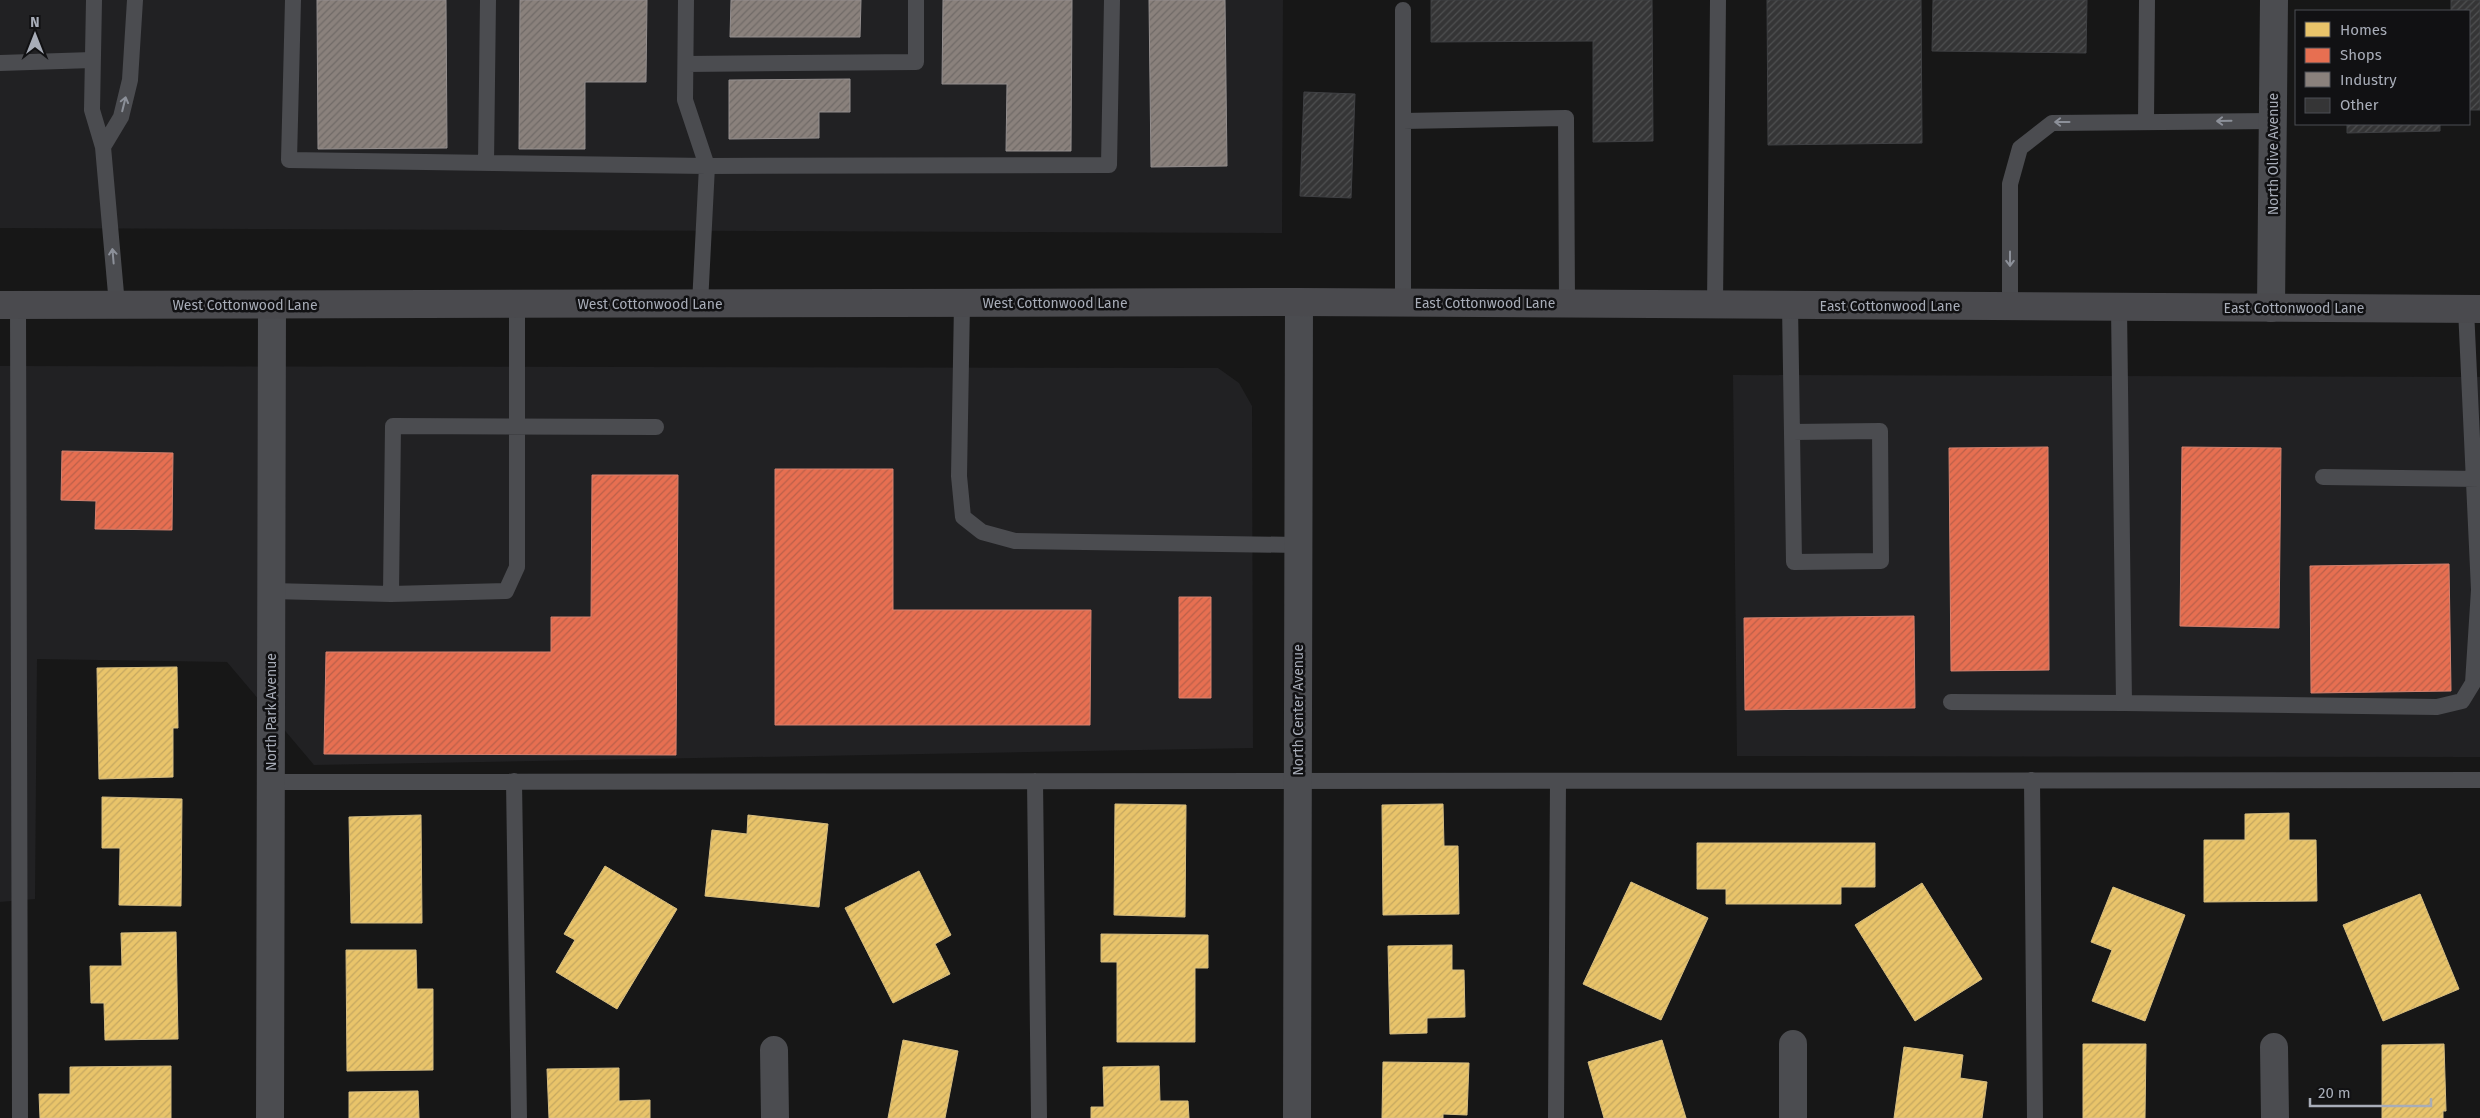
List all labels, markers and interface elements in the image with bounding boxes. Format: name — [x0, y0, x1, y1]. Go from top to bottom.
north arrow — [10, 10, 60, 60]
legend — [2295, 10, 2470, 125]
text: N — [30, 14, 40, 31]
text: Homes — [2340, 21, 2387, 39]
text: Shops — [2340, 46, 2382, 64]
text: Industry — [2340, 71, 2397, 89]
street label: North Olive Avenue — [2265, 93, 2282, 215]
one-way arrow — [120, 96, 129, 112]
text: Other — [2340, 96, 2379, 114]
one-way arrow — [2216, 116, 2232, 126]
one-way arrow — [2054, 118, 2070, 127]
one-way arrow — [108, 249, 118, 265]
one-way arrow — [2005, 250, 2015, 266]
street label: West Cottonwood Lane — [982, 295, 1128, 312]
street label: East Cottonwood Lane — [1415, 295, 1555, 312]
street label: West Cottonwood Lane — [577, 296, 723, 313]
street label: West Cottonwood Lane — [172, 297, 318, 314]
street label: East Cottonwood Lane — [1820, 298, 1960, 315]
street label: East Cottonwood Lane — [2224, 300, 2364, 317]
street label: North Center Avenue — [1290, 644, 1307, 776]
street label: North Park Avenue — [263, 653, 280, 771]
scale bar — [2310, 1076, 2431, 1108]
text: 20 m — [2318, 1084, 2351, 1102]

